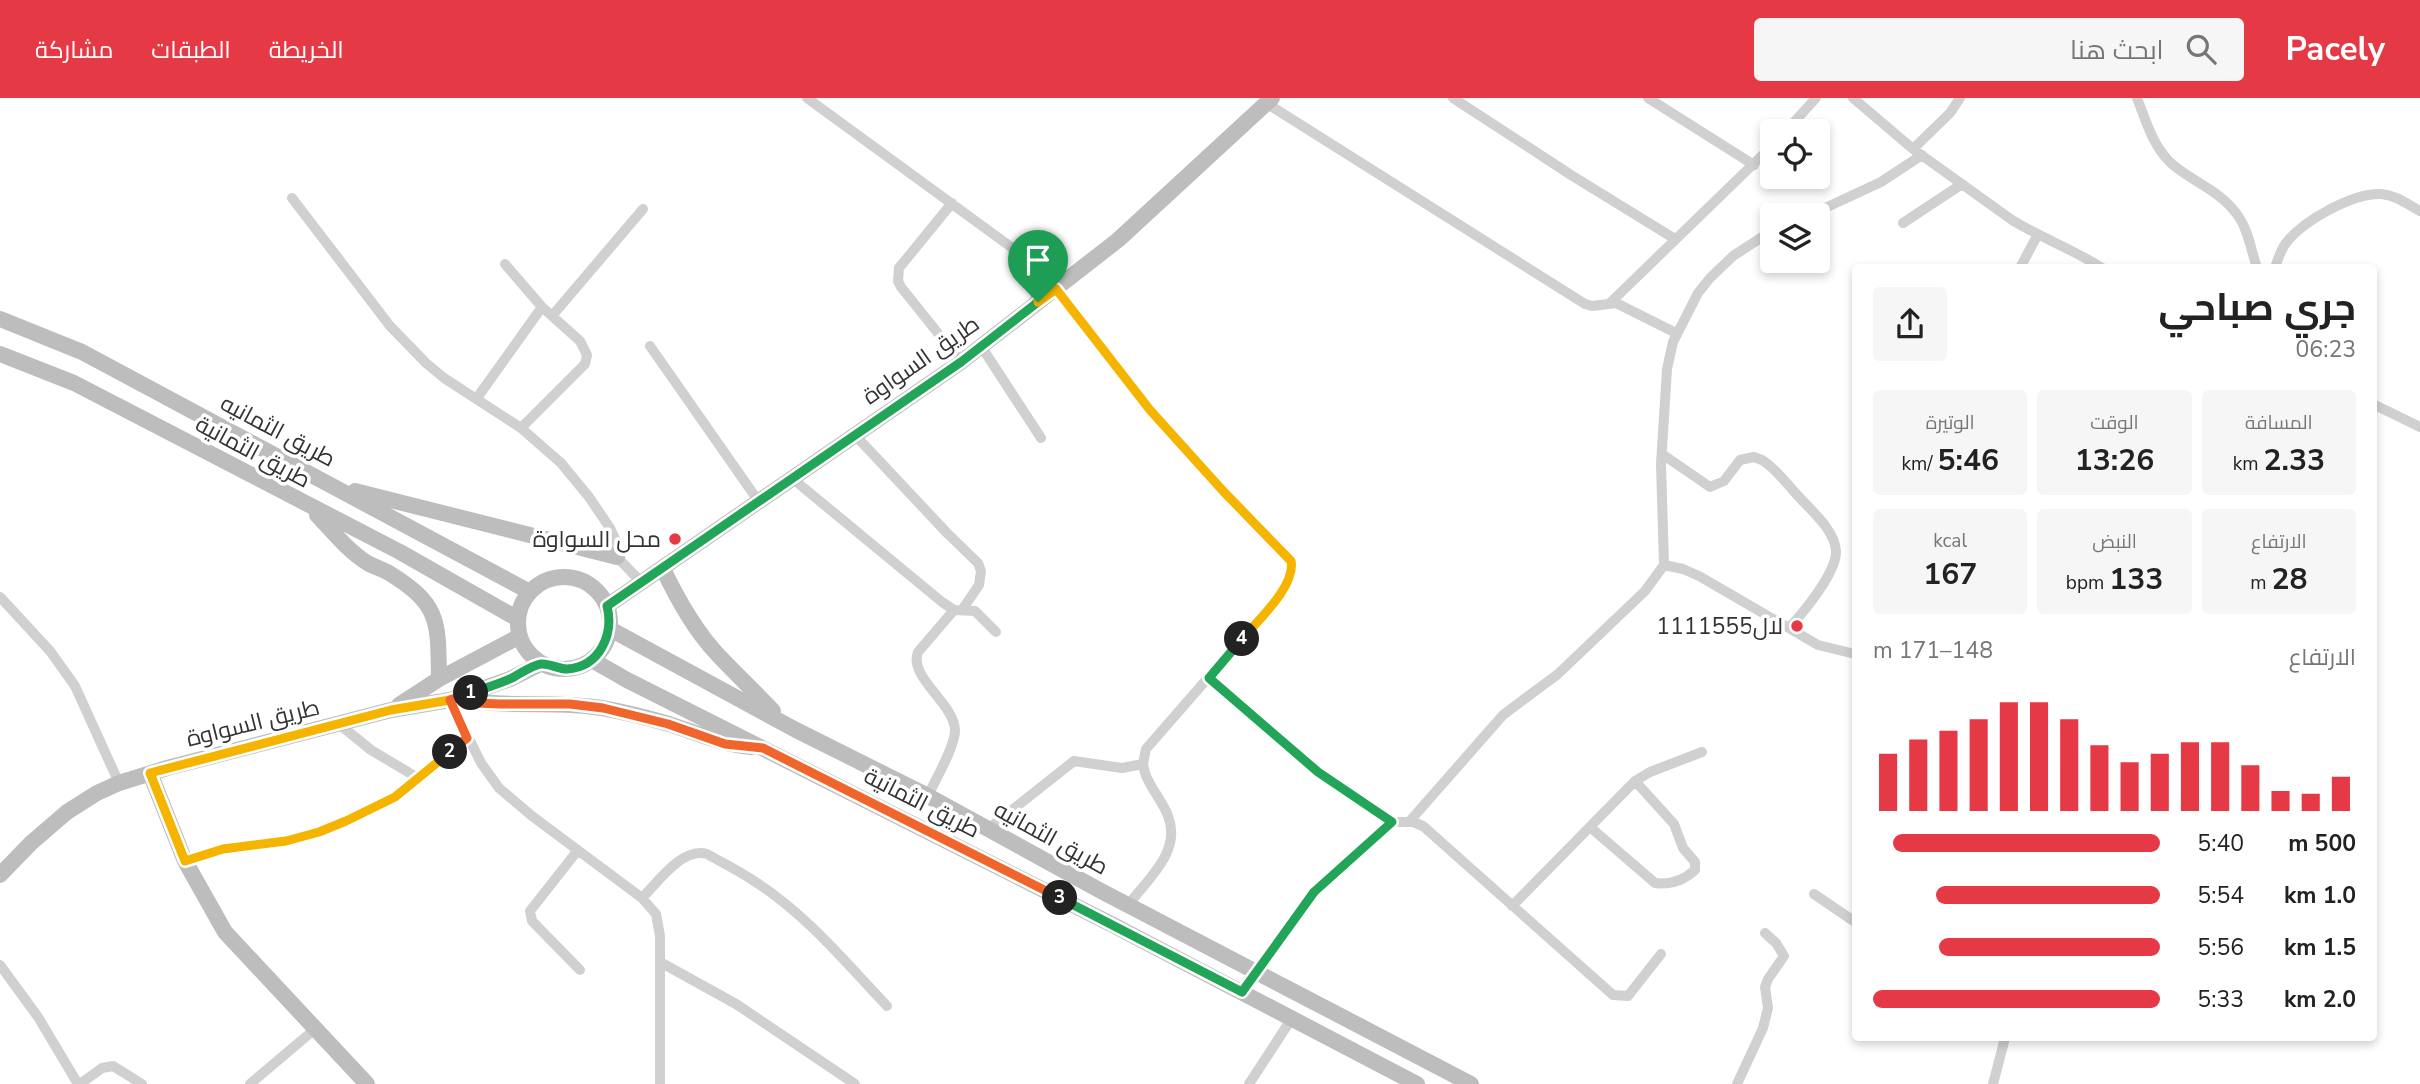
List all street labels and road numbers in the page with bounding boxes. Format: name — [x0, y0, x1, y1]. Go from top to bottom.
street label: طريق السواوة — [856, 308, 986, 412]
street label: طريق الثمانيه — [215, 388, 341, 474]
street label: طريق الثمانية — [190, 409, 316, 495]
street label: طريق السواوة — [183, 691, 323, 755]
street label: طريق الثمانية — [859, 761, 985, 845]
street label: طريق الثمانيه — [988, 794, 1114, 882]

